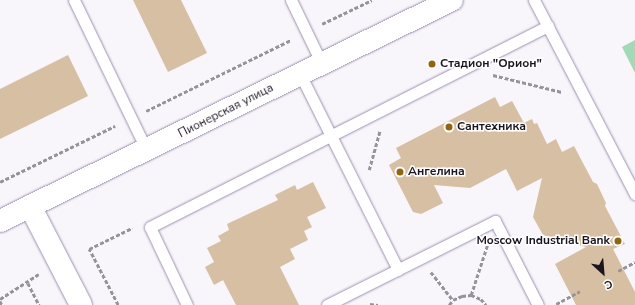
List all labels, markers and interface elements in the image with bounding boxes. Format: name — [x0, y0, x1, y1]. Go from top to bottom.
place label: Стадион "Орион" — [440, 57, 542, 71]
marker: Стадион "Орион" — [427, 59, 437, 69]
street label: Пионерская улица — [176, 81, 276, 141]
place label: Сантехника — [457, 120, 526, 134]
marker: Сантехника — [444, 122, 454, 132]
place label: Ангелина — [408, 165, 465, 179]
marker: Ангелина — [395, 167, 405, 177]
place label: Moscow Industrial Bank — [476, 234, 610, 248]
marker: Moscow Industrial Bank — [613, 236, 623, 246]
north arrow — [583, 253, 623, 293]
text: С — [602, 276, 615, 293]

